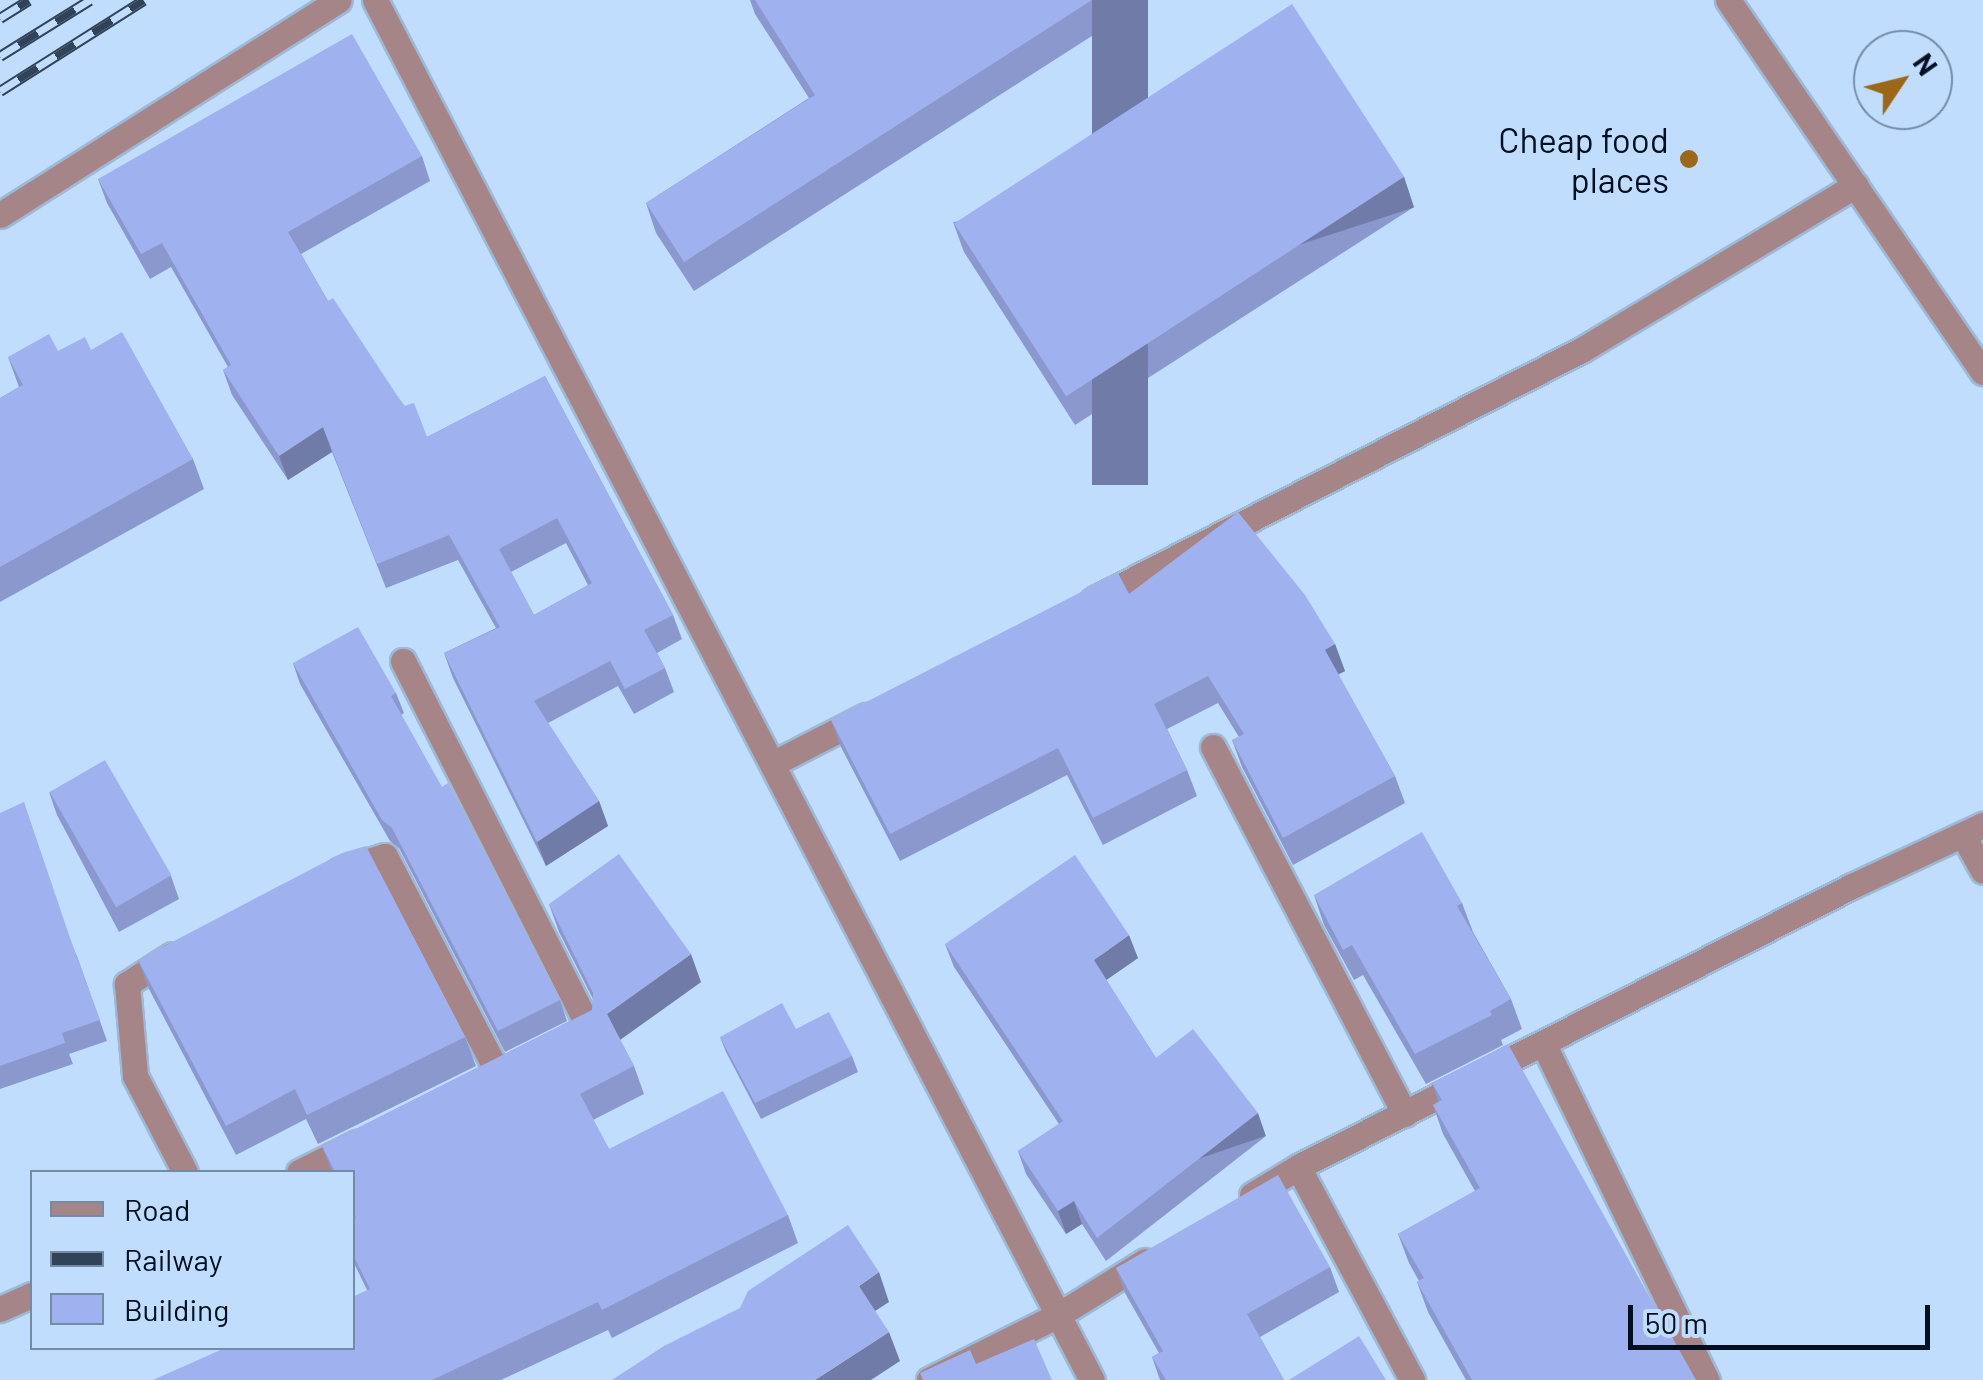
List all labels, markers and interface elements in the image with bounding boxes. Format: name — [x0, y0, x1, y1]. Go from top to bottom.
north arrow — [1853, 30, 1953, 130]
text: N — [1907, 47, 1945, 81]
place label: Cheap food places — [1498, 118, 1669, 200]
marker: Cheap food places — [1678, 148, 1700, 170]
legend — [30, 1170, 355, 1350]
text: Road — [124, 1191, 190, 1227]
text: Railway — [124, 1241, 223, 1277]
scale bar — [1633, 1285, 1936, 1347]
text: Building — [124, 1291, 229, 1327]
text: 50 m — [1645, 1304, 1708, 1340]

